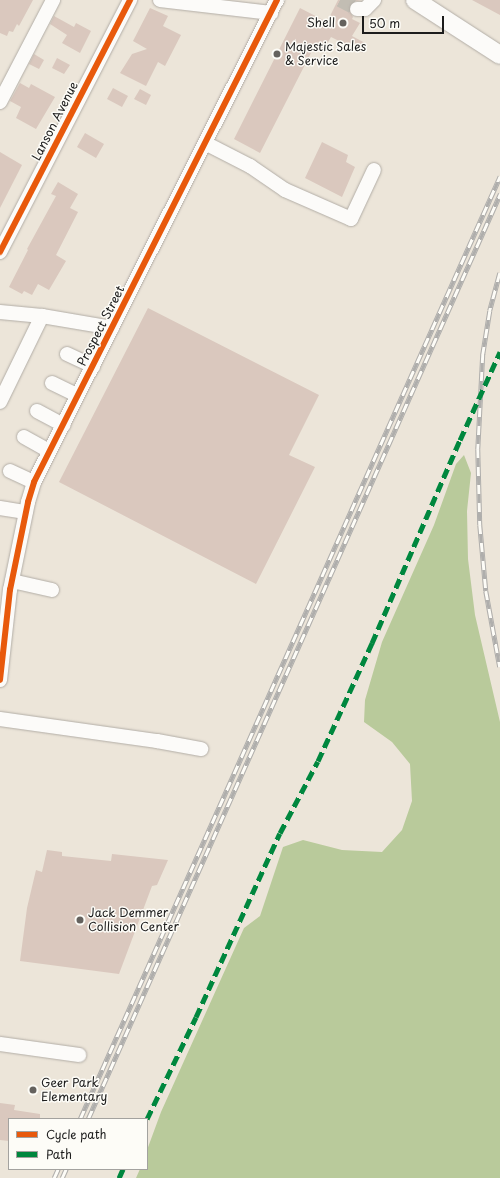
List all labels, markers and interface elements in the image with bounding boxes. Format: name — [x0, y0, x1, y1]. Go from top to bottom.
scale bar — [364, 8, 446, 34]
text: 50 m — [369, 14, 400, 32]
place label: Shell — [307, 16, 335, 30]
marker: Shell — [338, 18, 348, 28]
place label: Majestic Sales & Service — [285, 40, 368, 68]
marker: Majestic Sales & Service — [272, 49, 282, 59]
street label: Lanson Avenue — [29, 80, 81, 162]
street label: Prospect Street — [74, 283, 128, 369]
place label: Jack Demmer Collision Center — [88, 906, 180, 934]
marker: Jack Demmer Collision Center — [75, 915, 85, 925]
place label: Geer Park Elementary — [41, 1076, 107, 1104]
marker: Geer Park Elementary — [28, 1085, 38, 1095]
legend — [8, 1118, 148, 1170]
text: Cycle path — [46, 1125, 107, 1143]
text: Path — [46, 1145, 72, 1163]

